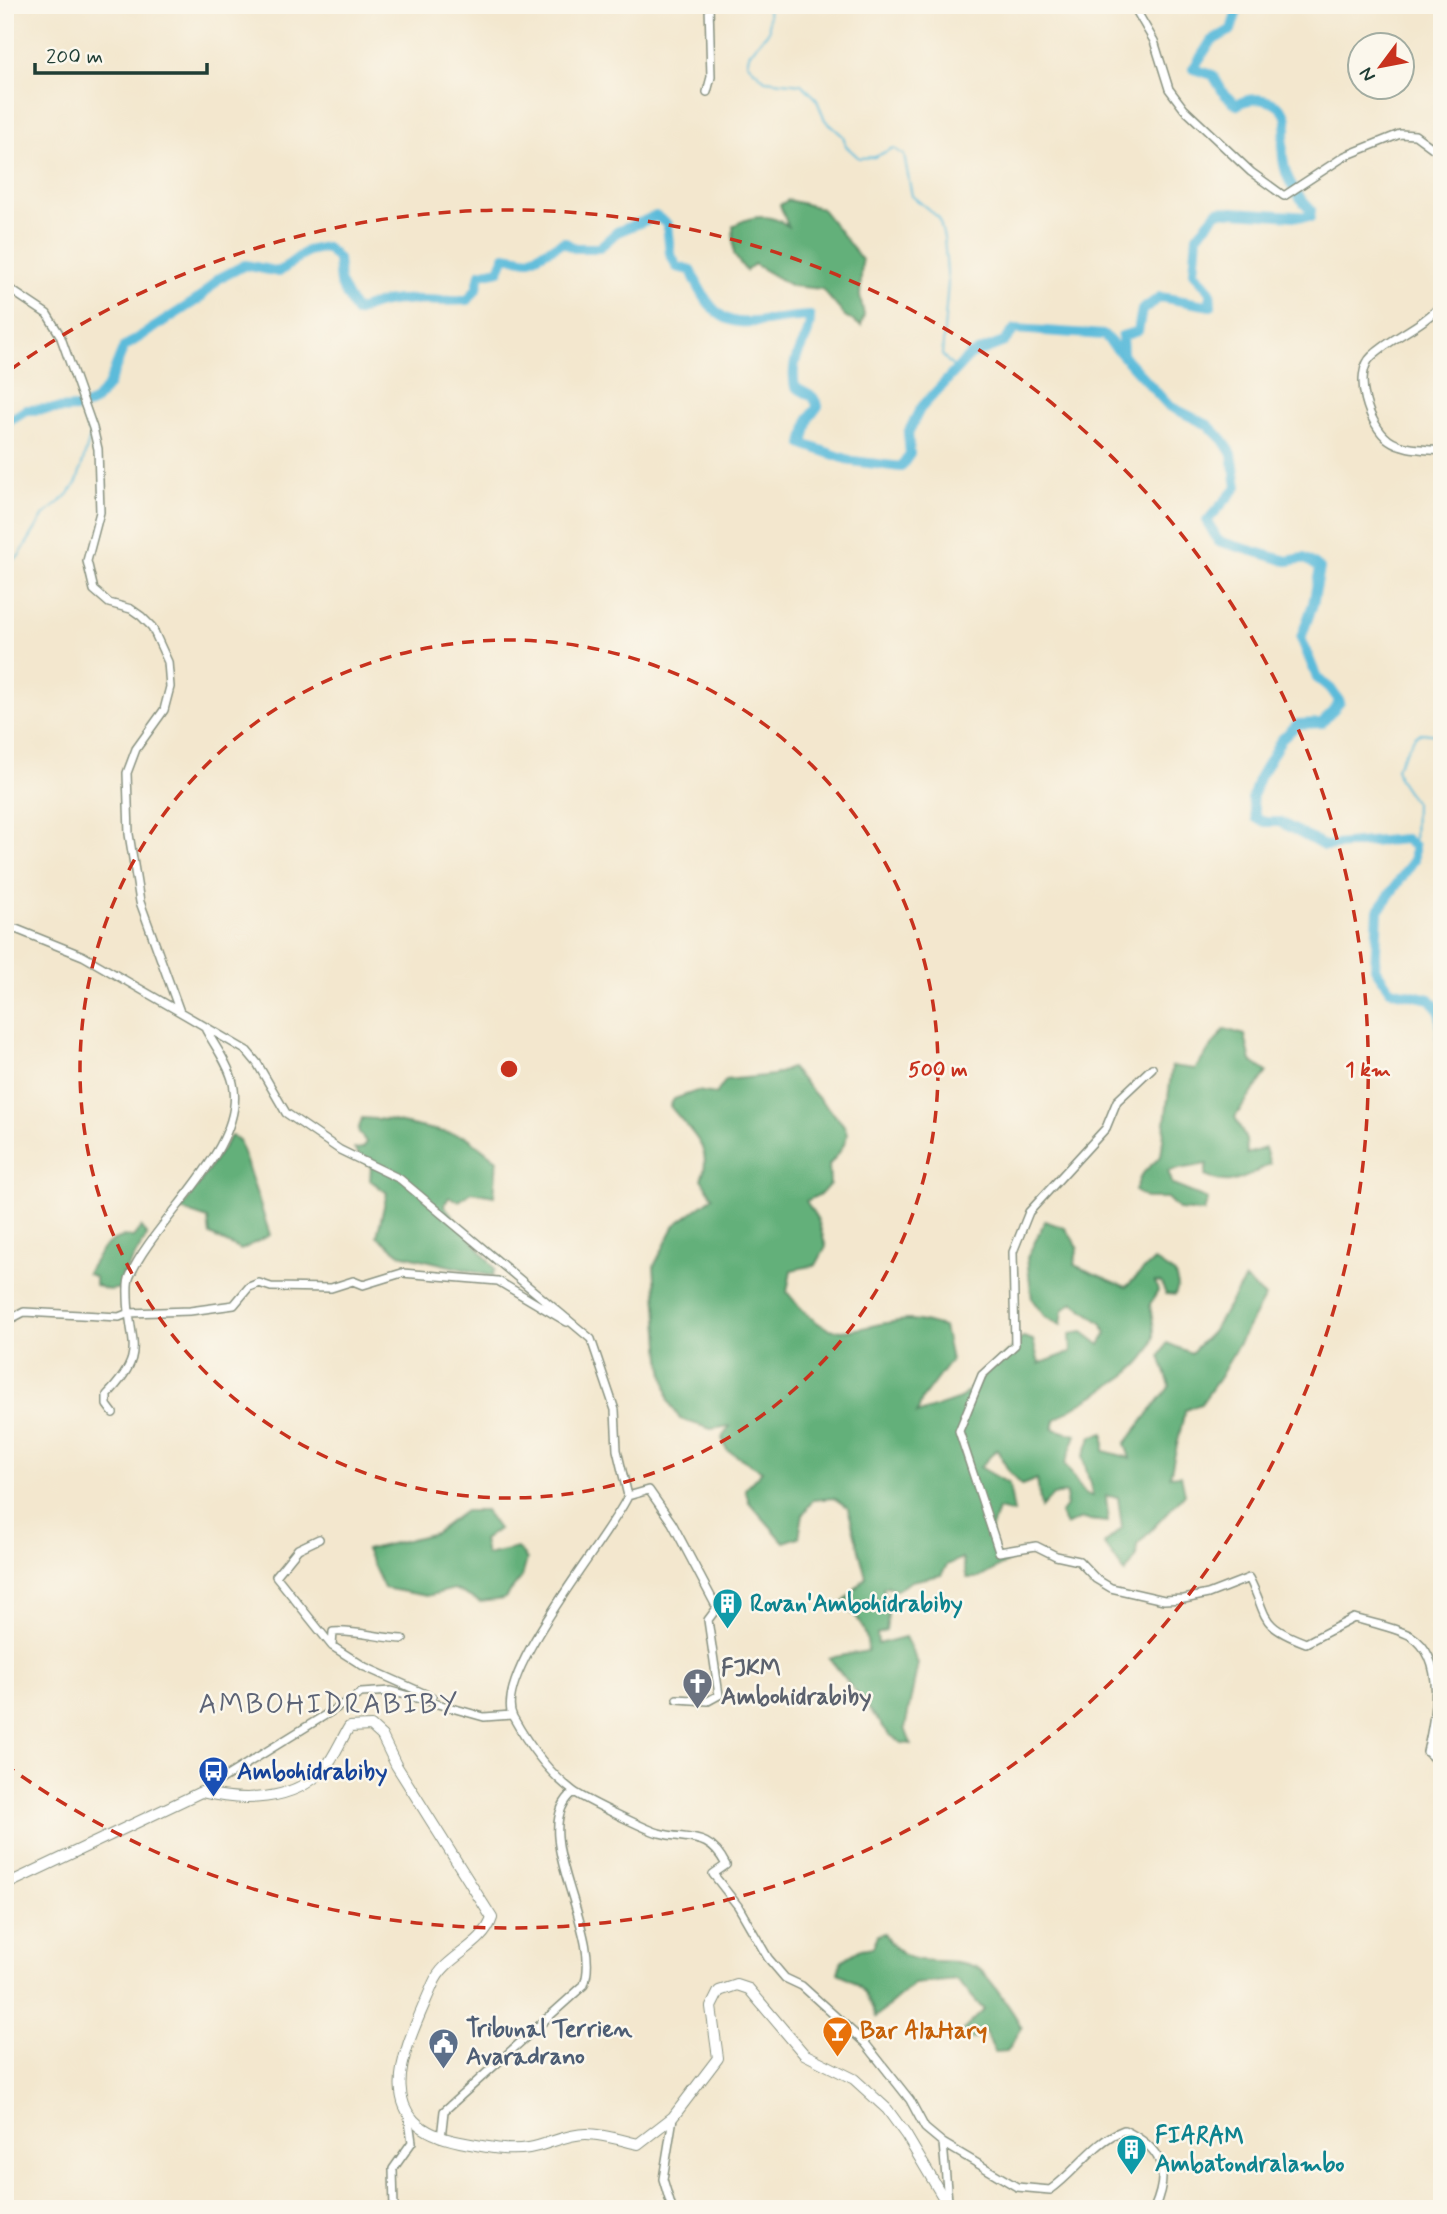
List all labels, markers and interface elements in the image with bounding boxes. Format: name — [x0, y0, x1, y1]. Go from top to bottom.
scale bar — [35, 32, 206, 76]
north arrow — [1346, 32, 1416, 102]
text: 200 m — [46, 43, 103, 71]
text: N — [1354, 62, 1382, 86]
text: 500 m — [908, 1056, 968, 1084]
text: 1 km — [1345, 1056, 1391, 1084]
centre of rings — [497, 1057, 521, 1081]
building icon: Rovan'Ambohidrabiby — [710, 1587, 744, 1631]
place label: Rovan'Ambohidrabiby — [750, 1589, 963, 1620]
place label: FJKM Ambohidrabiby — [721, 1654, 871, 1713]
church icon: FJKM Ambohidrabiby — [681, 1666, 715, 1710]
district label: AMBOHIDRABIBY — [199, 1687, 459, 1724]
bus stop icon: Ambohidrabiby — [197, 1755, 231, 1799]
place label: Ambohidrabiby — [237, 1757, 387, 1788]
place label: Tribunal Terrien Avaradrano — [466, 2014, 633, 2073]
bar icon: Bar AlaHary — [820, 2014, 854, 2058]
place label: Bar AlaHary — [860, 2016, 987, 2047]
public building icon: Tribunal Terrien Avaradrano — [426, 2026, 460, 2070]
place label: FIARAM Ambatondralambo — [1155, 2121, 1345, 2180]
building icon: FIARAM Ambatondralambo — [1115, 2133, 1149, 2177]

